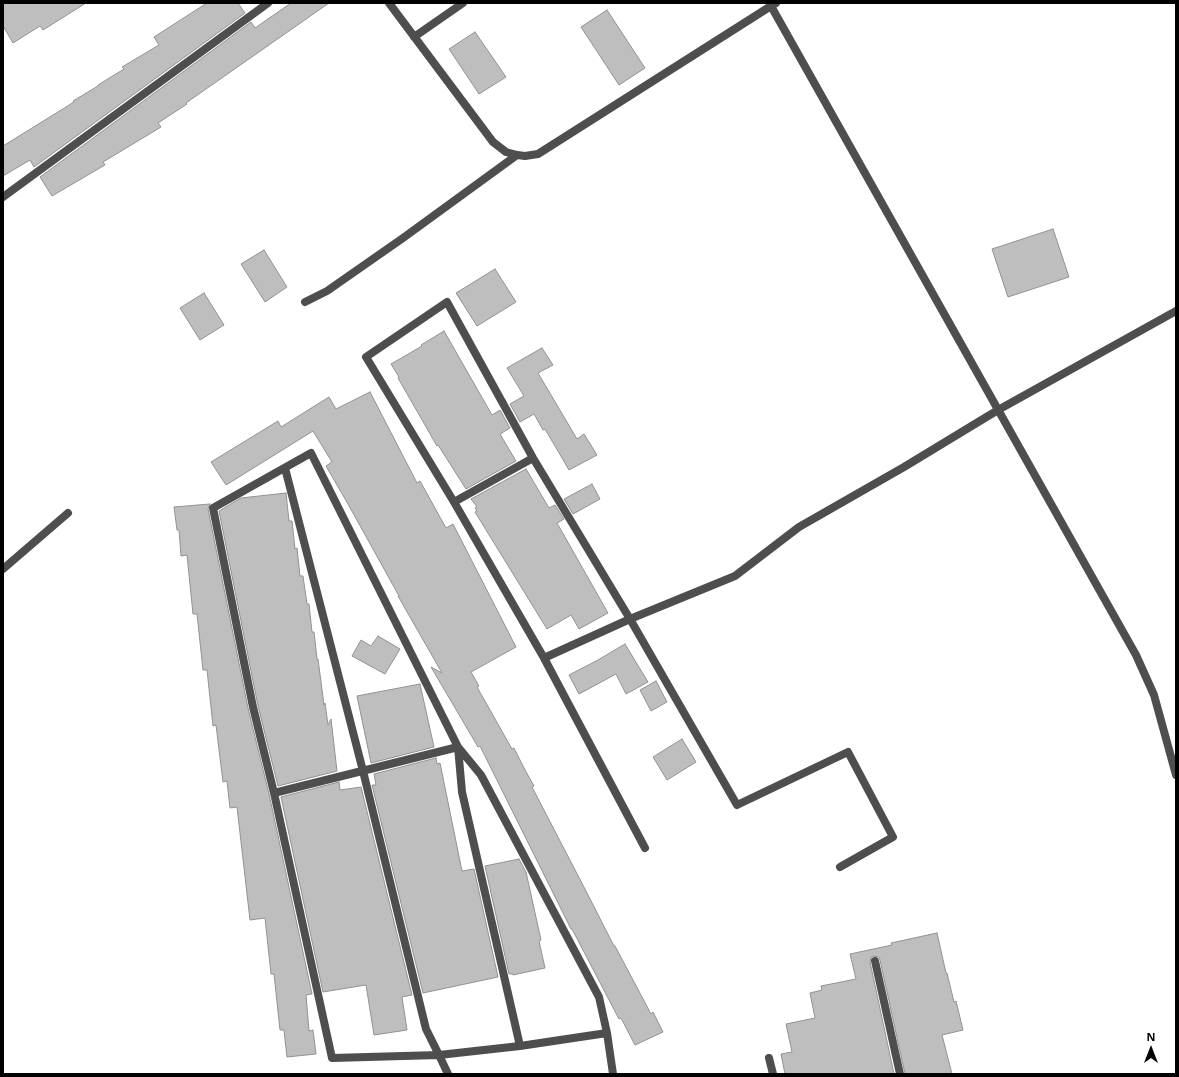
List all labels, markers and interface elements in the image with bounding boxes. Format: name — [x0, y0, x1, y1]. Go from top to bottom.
north arrow — [1131, 1029, 1171, 1069]
text: N — [1147, 1029, 1155, 1044]

